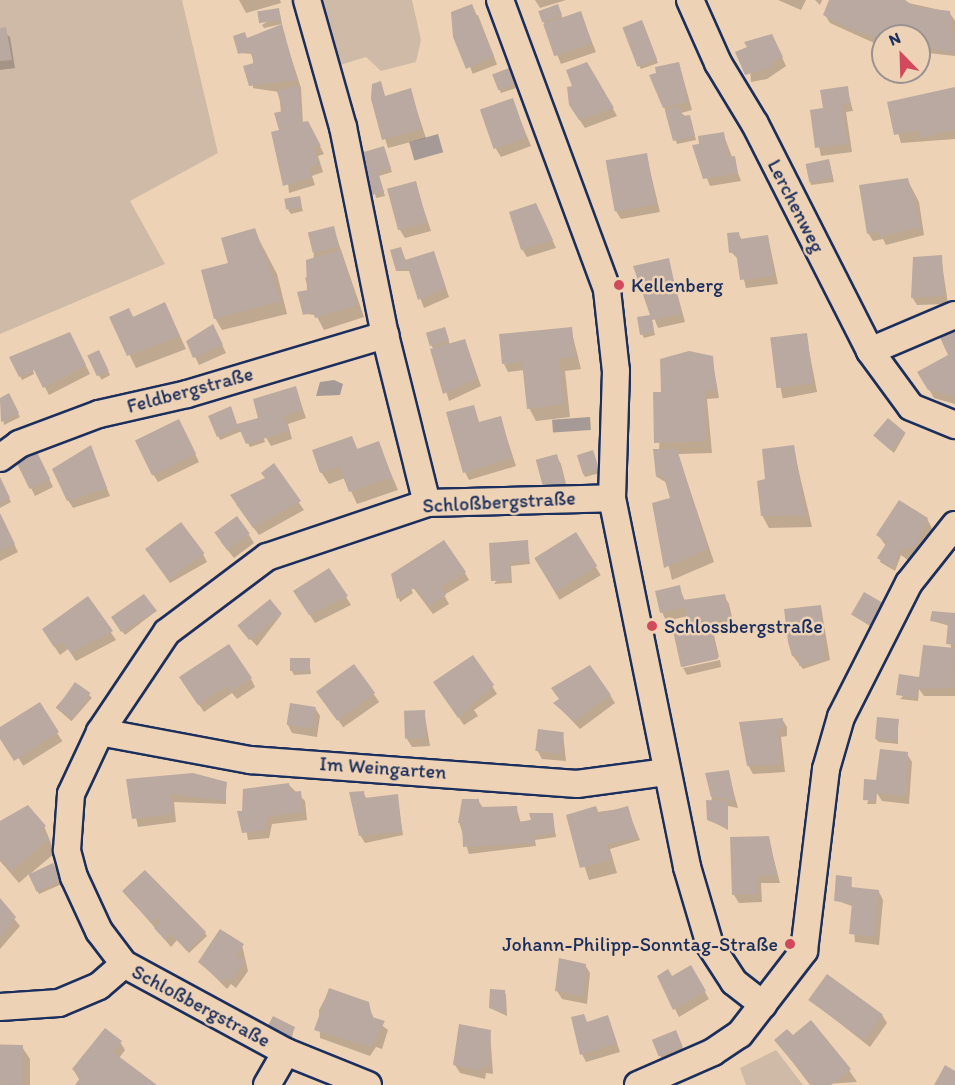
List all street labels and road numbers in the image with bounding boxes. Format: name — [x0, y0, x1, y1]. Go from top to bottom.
street label: Lerchenweg — [762, 155, 830, 257]
street label: Feldbergstraße — [124, 362, 256, 418]
street label: Schloßbergstraße — [422, 486, 576, 518]
street label: Im Weingarten — [319, 752, 447, 784]
street label: Schloßbergstraße — [128, 959, 274, 1053]

